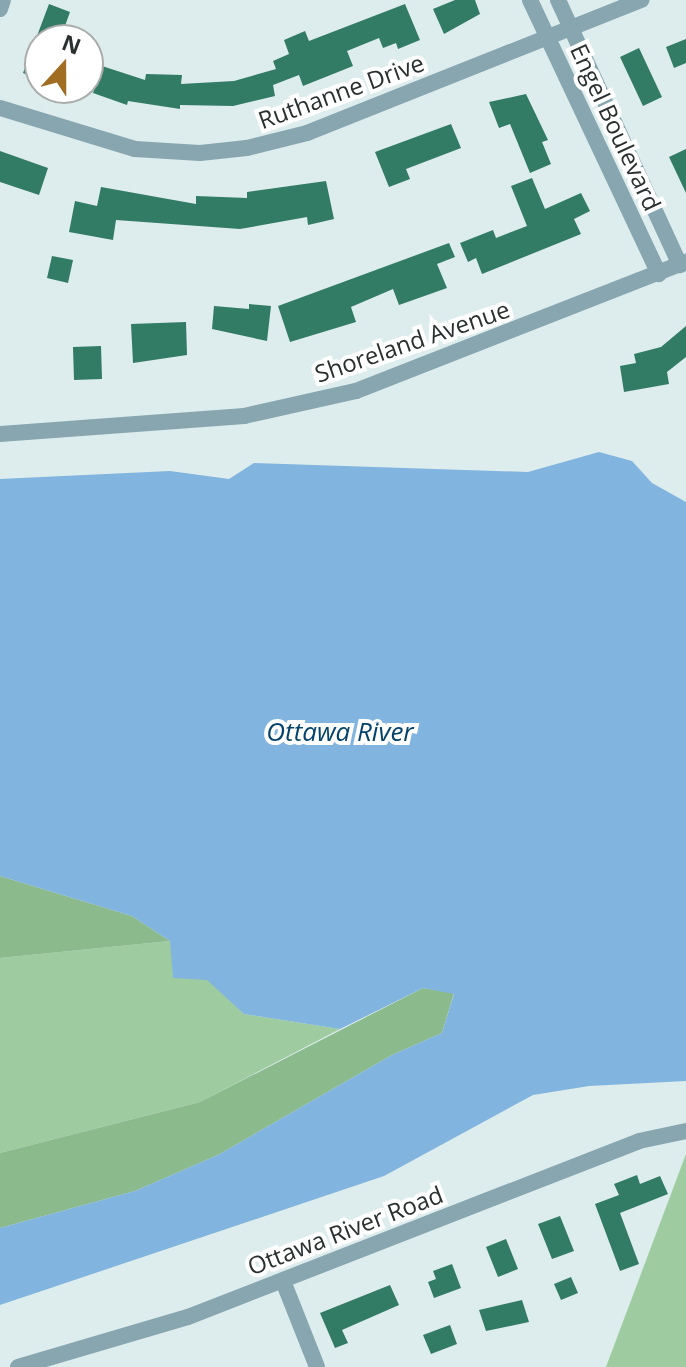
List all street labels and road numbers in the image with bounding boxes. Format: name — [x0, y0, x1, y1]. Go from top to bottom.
street label: Engel Boulevard — [565, 39, 667, 215]
street label: Ruthanne Drive — [254, 48, 428, 134]
street label: Shoreland Avenue — [311, 294, 513, 388]
street label: Ottawa River Road — [243, 1179, 447, 1281]

